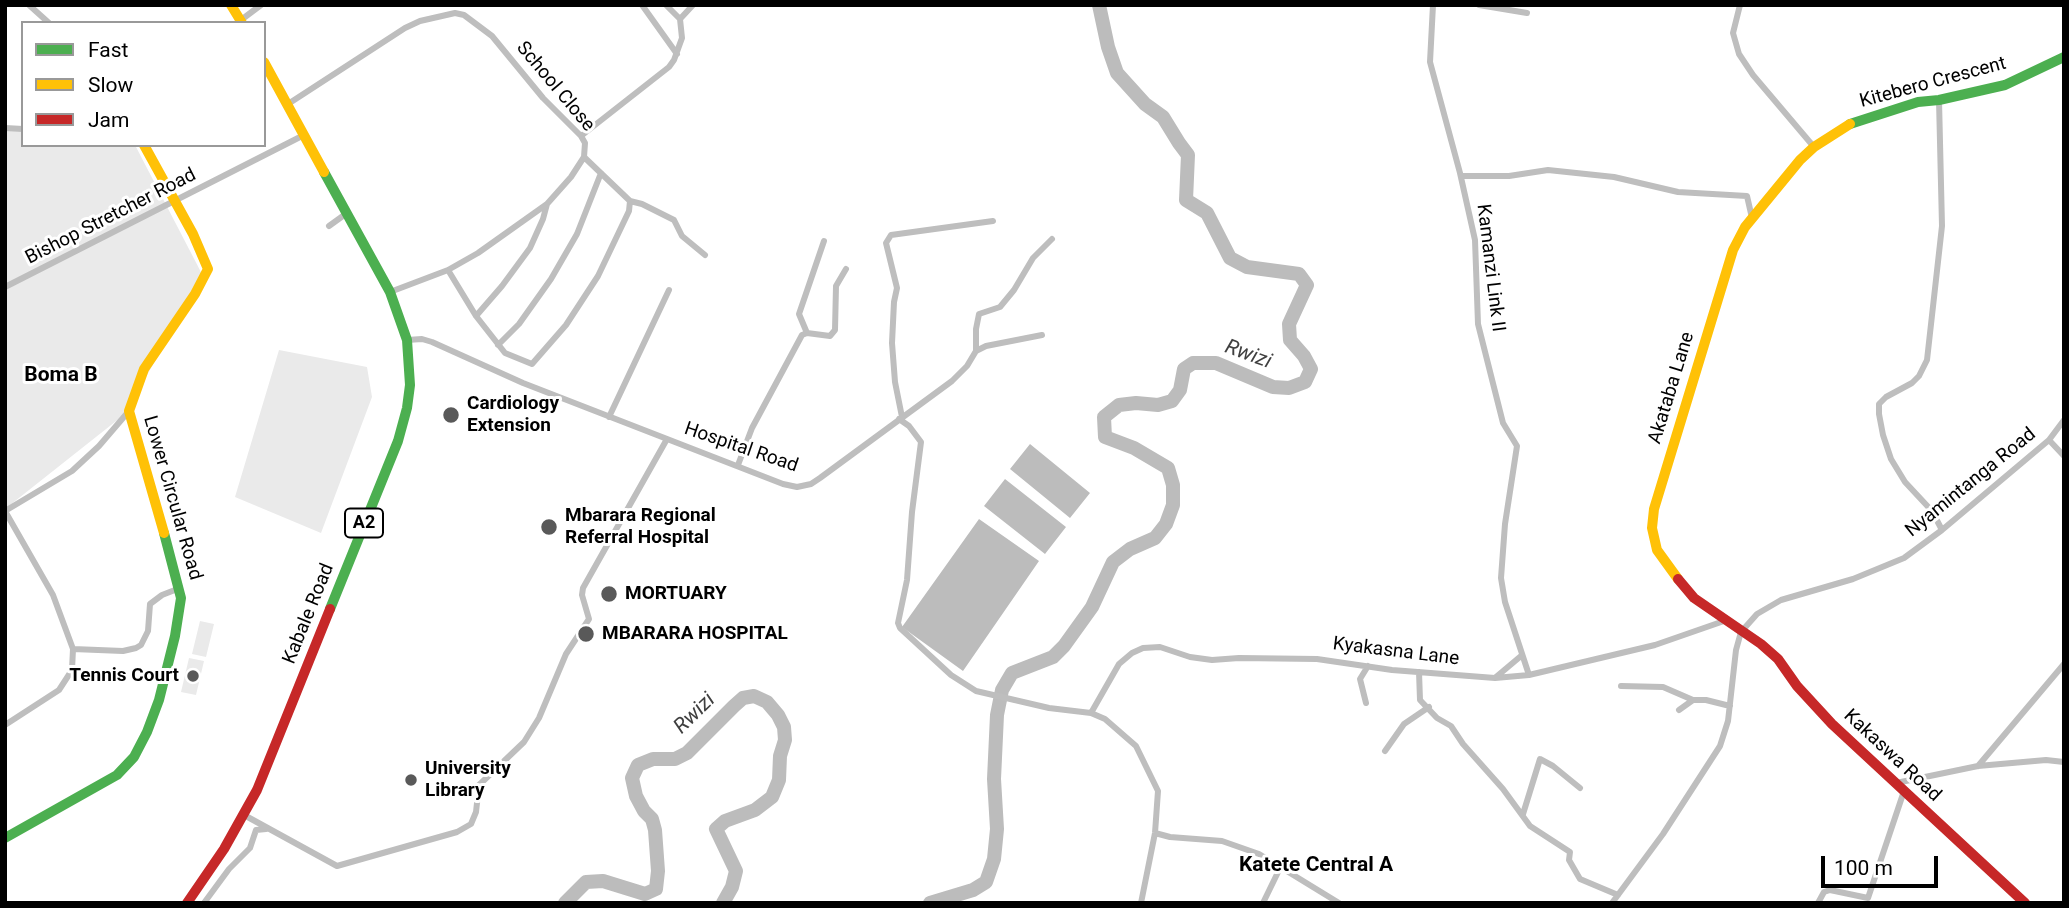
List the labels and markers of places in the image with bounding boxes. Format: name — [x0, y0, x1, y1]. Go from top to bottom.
place label: Cardiology Extension — [467, 393, 559, 437]
marker: Cardiology Extension — [441, 405, 461, 425]
place label: Mbarara Regional Referral Hospital — [565, 505, 716, 549]
marker: Mbarara Regional Referral Hospital — [539, 517, 559, 537]
place label: MORTUARY — [625, 583, 727, 605]
marker: MORTUARY — [599, 584, 619, 604]
place label: MBARARA HOSPITAL — [602, 623, 788, 645]
marker: MBARARA HOSPITAL — [576, 624, 596, 644]
place label: Tennis Court — [69, 665, 179, 687]
marker: Tennis Court — [185, 668, 201, 684]
place label: University Library — [425, 758, 511, 802]
marker: University Library — [403, 772, 419, 788]

